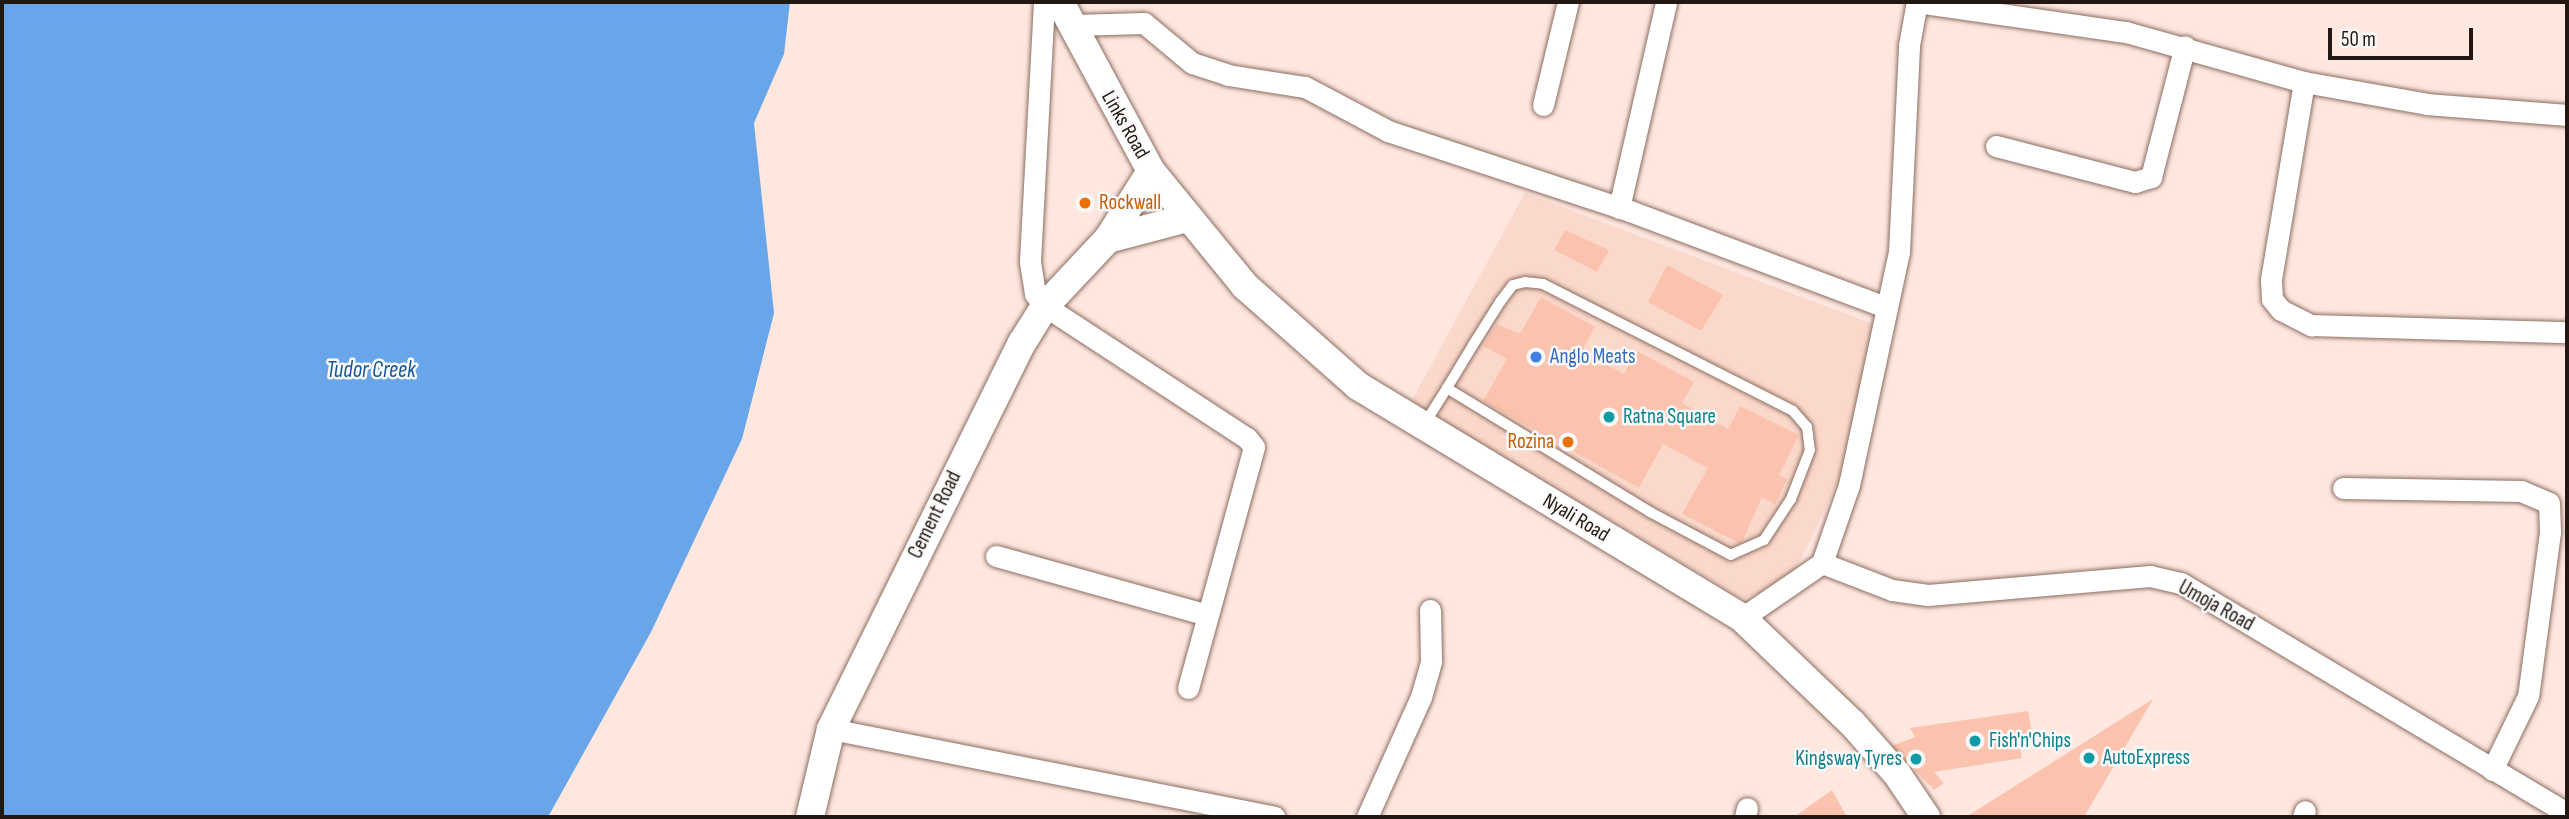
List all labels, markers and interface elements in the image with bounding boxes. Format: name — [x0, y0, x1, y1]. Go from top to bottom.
scale bar — [2331, 14, 2476, 58]
text: 50 m — [2341, 27, 2376, 52]
street label: Links Road — [1096, 87, 1154, 163]
place label: Rockwall — [1099, 190, 1161, 216]
marker: Rockwall — [1077, 195, 1093, 211]
place label: Anglo Meats — [1550, 344, 1636, 370]
marker: Anglo Meats — [1528, 349, 1544, 365]
water label: Tudor Creek — [326, 356, 416, 384]
place label: Ratna Square — [1623, 404, 1716, 430]
marker: Ratna Square — [1601, 409, 1617, 425]
place label: Rozina — [1507, 429, 1554, 455]
marker: Rozina — [1560, 434, 1576, 450]
street label: Cement Road — [903, 467, 967, 563]
street label: Nyali Road — [1538, 488, 1614, 548]
street label: Umoja Road — [2174, 575, 2258, 637]
place label: Fish'n'Chips — [1989, 728, 2071, 754]
marker: Fish'n'Chips — [1967, 733, 1983, 749]
place label: AutoExpress — [2103, 745, 2190, 771]
place label: Kingsway Tyres — [1795, 746, 1902, 772]
marker: AutoExpress — [2081, 750, 2097, 766]
marker: Kingsway Tyres — [1908, 751, 1924, 767]

